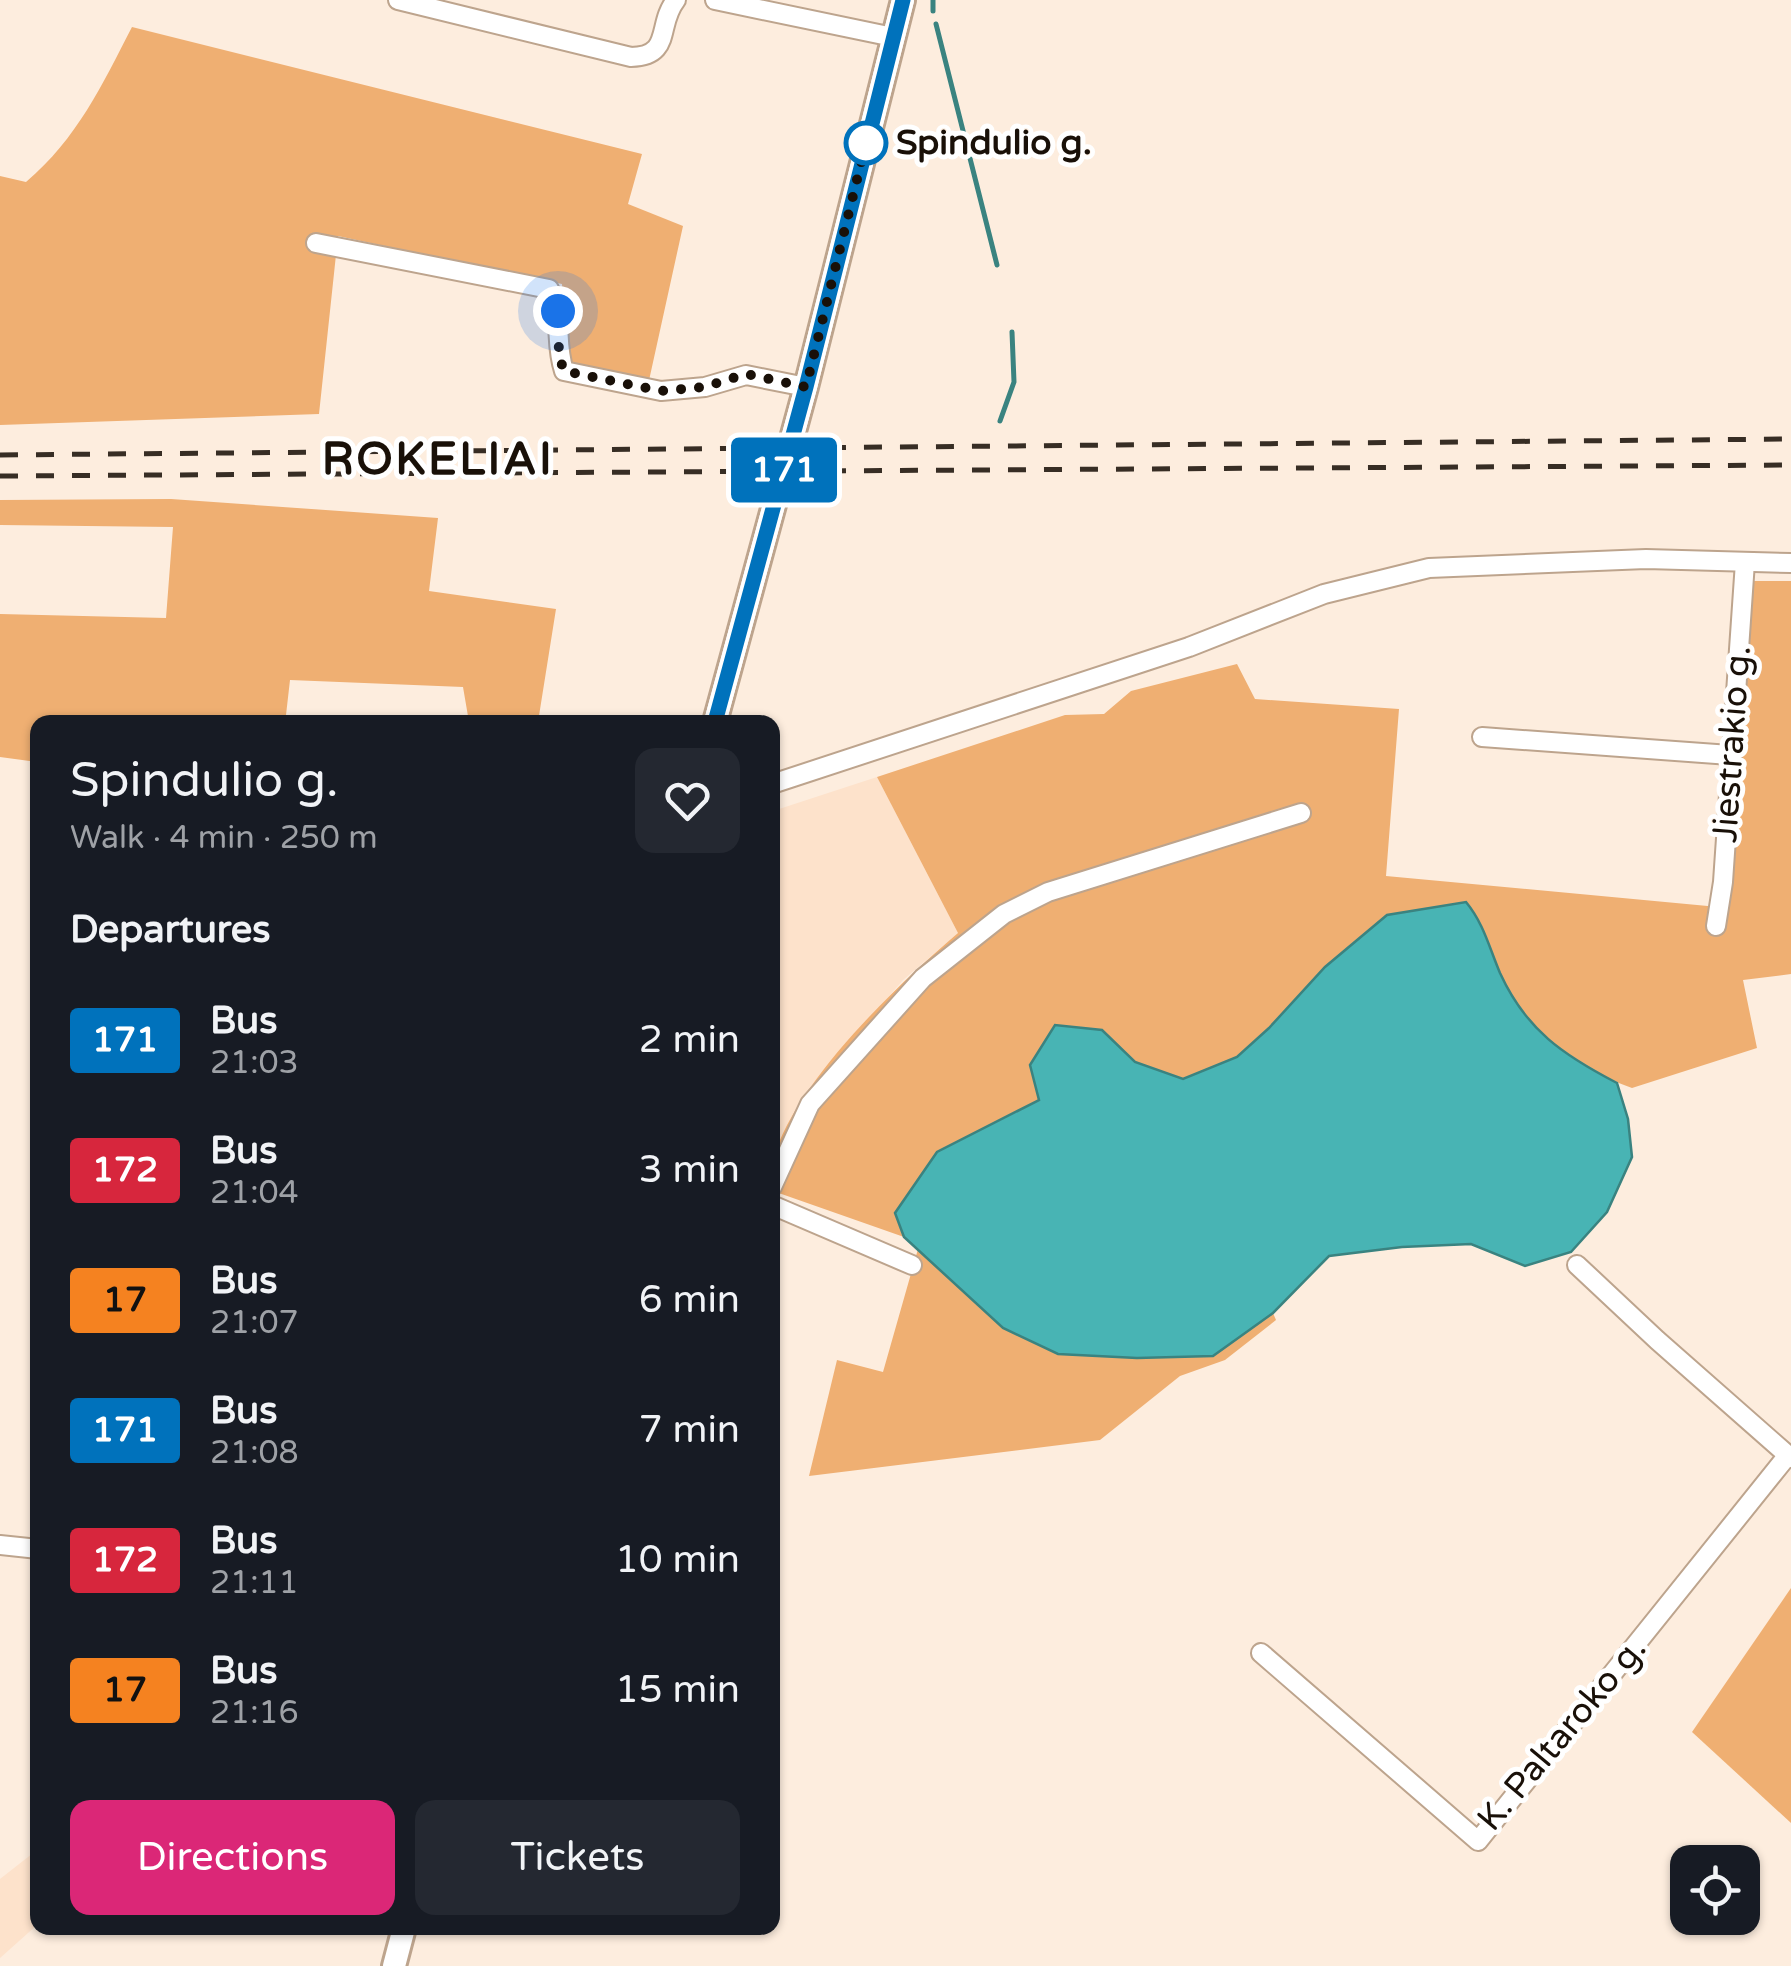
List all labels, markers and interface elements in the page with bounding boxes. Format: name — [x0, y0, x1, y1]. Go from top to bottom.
marker: Spindulio g. — [845, 122, 887, 164]
place label: Spindulio g. — [896, 122, 1092, 164]
your location — [533, 286, 583, 336]
district label: ROKELIAI — [322, 433, 554, 487]
line badge: 171 — [726, 438, 842, 502]
text: 171 — [751, 449, 817, 491]
street label: Jiestrakio g. — [1704, 644, 1760, 844]
button: heart — [635, 748, 740, 853]
text: Spindulio g. — [70, 752, 339, 810]
text: Walk · 4 min · 250 m — [70, 819, 378, 857]
text: Departures — [70, 907, 271, 953]
text: Bus — [210, 998, 277, 1044]
text: 2 min — [639, 1017, 740, 1063]
text: 171 — [92, 1019, 158, 1061]
text: 21:03 — [210, 1044, 299, 1082]
text: Bus — [210, 1128, 277, 1174]
text: 3 min — [639, 1147, 740, 1193]
text: 172 — [92, 1149, 158, 1191]
text: 21:04 — [210, 1174, 299, 1212]
text: Bus — [210, 1258, 277, 1304]
text: 6 min — [639, 1277, 740, 1323]
text: 17 — [103, 1279, 147, 1321]
text: 21:07 — [210, 1304, 299, 1342]
text: Bus — [210, 1388, 277, 1434]
text: 7 min — [639, 1407, 740, 1453]
text: 171 — [92, 1409, 158, 1451]
text: 21:08 — [210, 1434, 299, 1472]
text: Bus — [210, 1518, 277, 1564]
text: 10 min — [615, 1537, 740, 1583]
text: 172 — [92, 1539, 158, 1581]
text: 21:11 — [210, 1564, 299, 1602]
street label: K. Paltaroko g. — [1469, 1629, 1655, 1839]
text: Bus — [210, 1648, 277, 1694]
text: 15 min — [615, 1667, 740, 1713]
text: 17 — [103, 1669, 147, 1711]
text: 21:16 — [210, 1694, 299, 1732]
button: Directions — [70, 1800, 395, 1915]
button: Tickets — [415, 1800, 740, 1915]
map controls — [1670, 1845, 1760, 1935]
button: locate — [1670, 1845, 1760, 1935]

